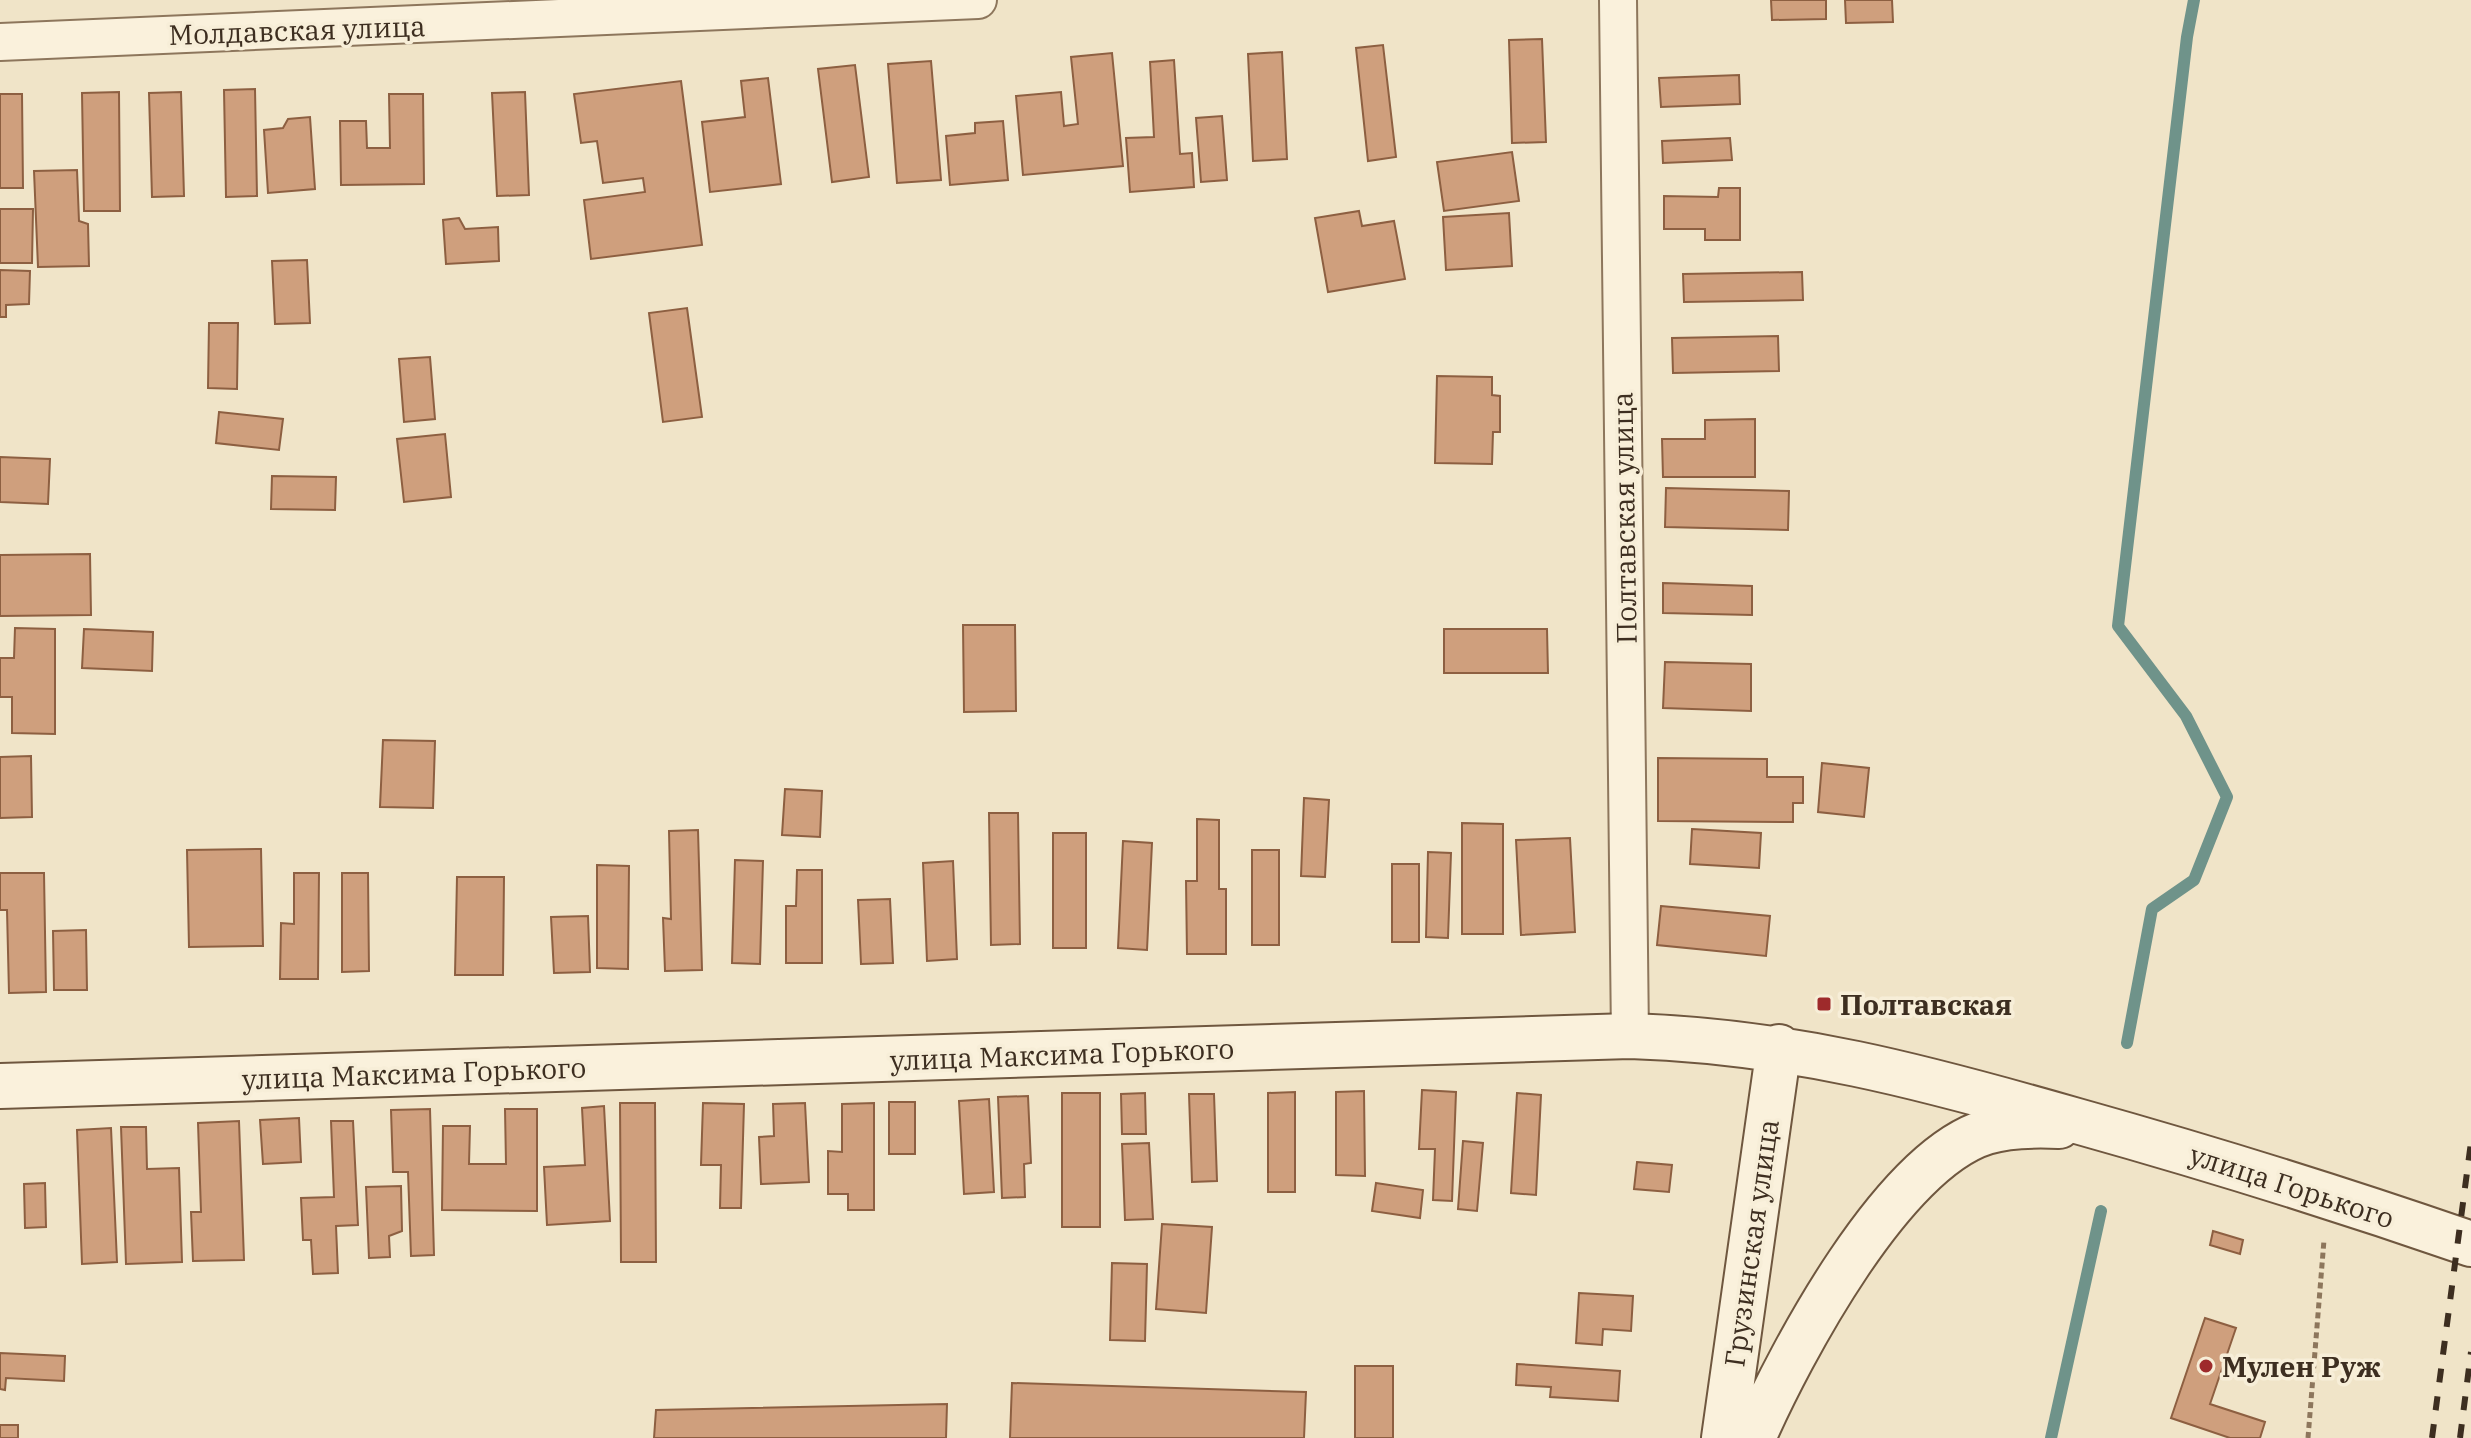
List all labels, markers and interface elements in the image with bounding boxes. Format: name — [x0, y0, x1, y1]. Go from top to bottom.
street label: Молдавская улица — [168, 7, 426, 53]
street label: Полтавская улица — [1603, 392, 1645, 644]
place label: Полтавская — [1840, 986, 2012, 1023]
marker: Полтавская — [1815, 995, 1833, 1013]
street label: улица Максима Горького — [889, 1029, 1235, 1079]
street label: улица Максима Горького — [241, 1048, 587, 1098]
street label: Грузинская улица — [1715, 1117, 1787, 1369]
street label: улица Горького — [2185, 1135, 2399, 1237]
place label: Мулен Руж — [2222, 1348, 2381, 1385]
marker: Мулен Руж — [2197, 1357, 2215, 1375]

